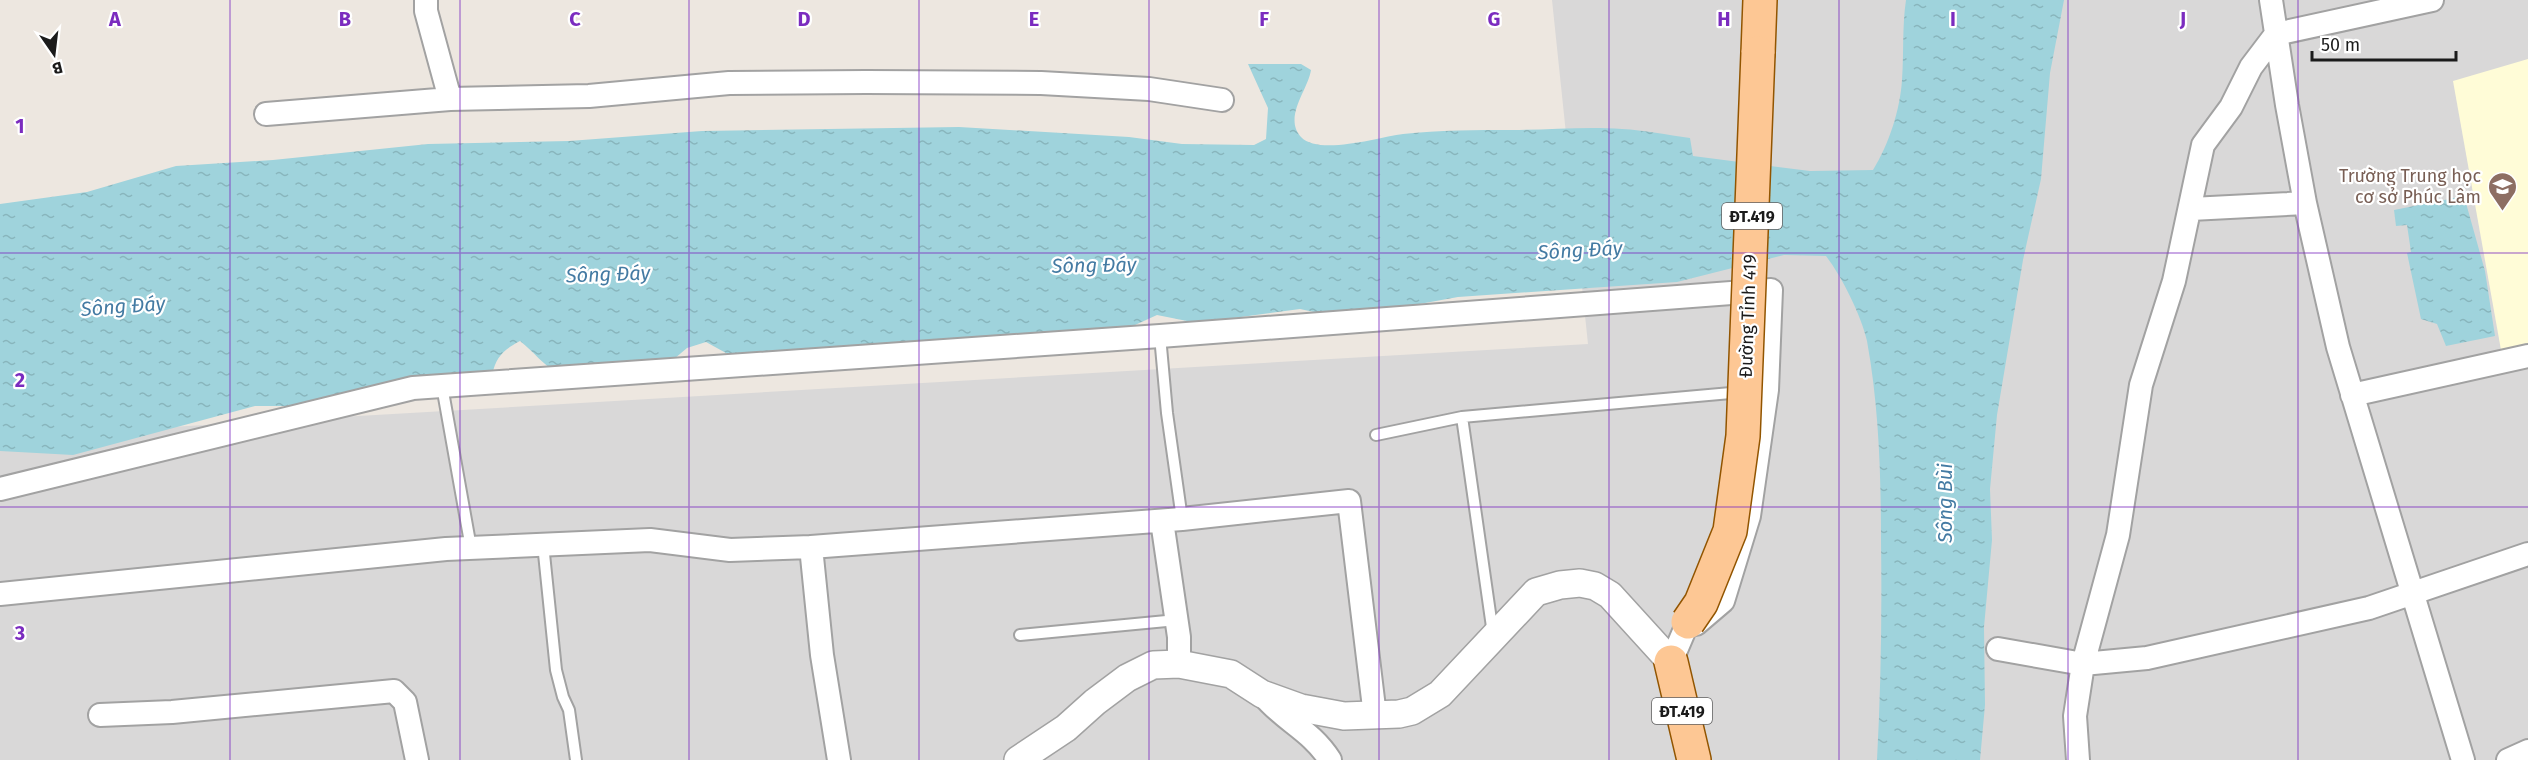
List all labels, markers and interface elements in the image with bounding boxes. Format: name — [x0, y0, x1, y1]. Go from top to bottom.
text: A — [108, 7, 122, 31]
text: B — [339, 7, 351, 31]
text: C — [569, 7, 581, 31]
text: D — [797, 7, 811, 31]
text: E — [1029, 7, 1039, 31]
text: F — [1259, 7, 1269, 31]
text: G — [1488, 7, 1500, 31]
text: H — [1717, 7, 1731, 31]
text: I — [1950, 7, 1956, 31]
text: J — [2179, 7, 2186, 31]
north arrow — [24, 24, 84, 84]
scale bar — [2312, 24, 2456, 62]
text: 50 m — [2321, 34, 2360, 56]
text: B — [50, 58, 65, 79]
text: 1 — [15, 114, 25, 138]
place label: Trường Trung học cơ sở Phúc Lâm — [2339, 165, 2481, 208]
school or university icon: Trường Trung học cơ sở Phúc Lâm — [2486, 170, 2518, 212]
road number: ĐT.419 — [1722, 203, 1782, 229]
water label: Sông Đáy — [1536, 236, 1624, 264]
water label: Sông Đáy — [1050, 252, 1138, 278]
street label: Đường Tỉnh 419 — [1735, 254, 1761, 378]
water label: Sông Đáy — [564, 260, 652, 288]
water label: Sông Đáy — [79, 291, 167, 321]
text: 2 — [15, 368, 25, 392]
water label: Sông Bùi — [1933, 463, 1957, 544]
text: 3 — [14, 621, 25, 645]
road number: ĐT.419 — [1652, 698, 1712, 724]

